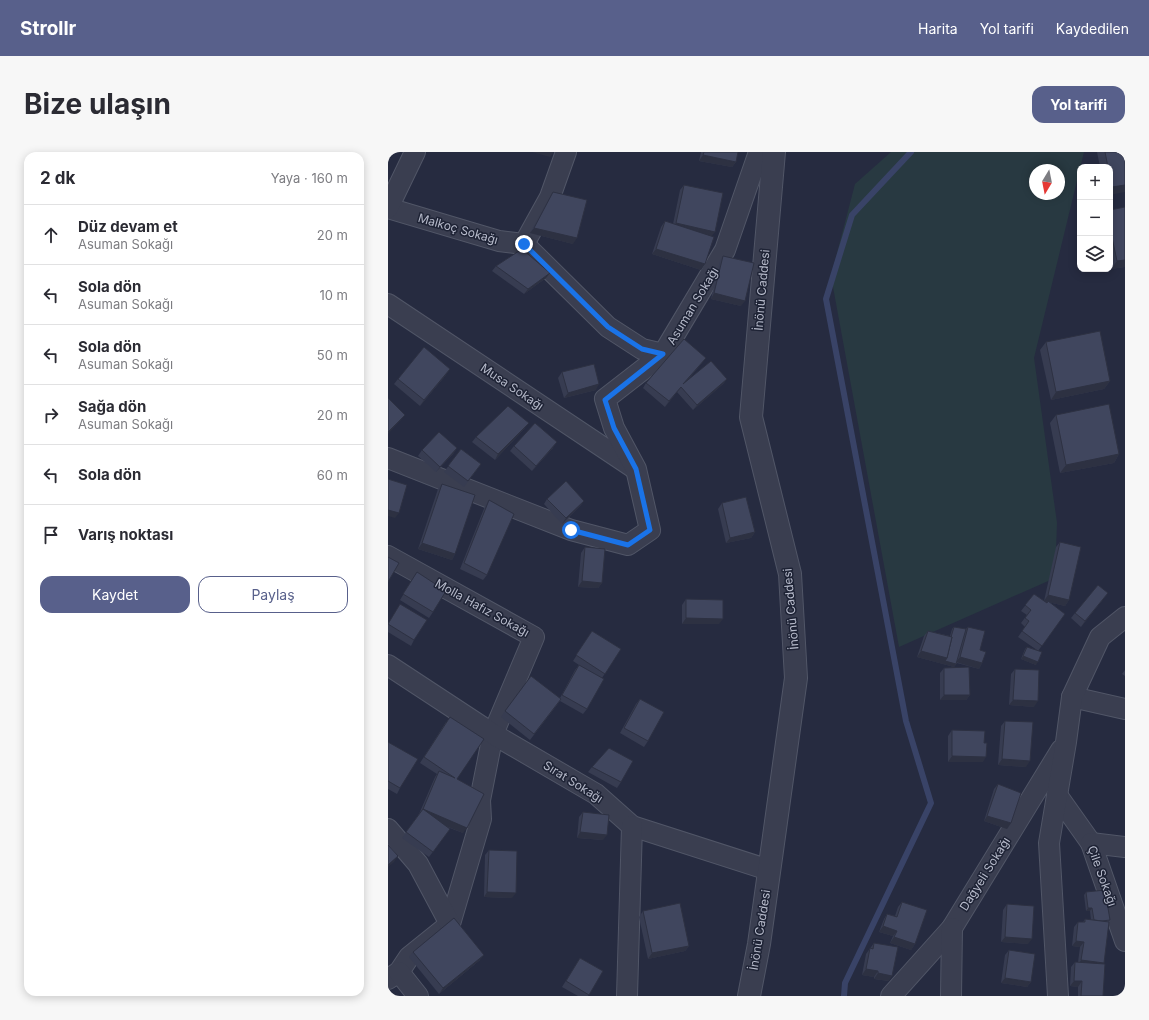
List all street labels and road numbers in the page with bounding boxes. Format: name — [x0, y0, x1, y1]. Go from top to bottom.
street label: Malkoç Sokağı — [416, 210, 500, 247]
street label: İnönü Caddesi — [750, 249, 773, 331]
street label: Asuman Sokağı — [664, 264, 722, 347]
street label: Musa Sokağı — [478, 360, 547, 413]
street label: İnönü Caddesi — [779, 568, 802, 650]
street label: Molla Hafız Sokağı — [432, 575, 532, 640]
street label: Sırat Sokağı — [541, 757, 606, 806]
street label: Dağyeli Sokağı — [956, 834, 1013, 913]
street label: Çile Sokağı — [1085, 843, 1120, 908]
street label: İnönü Caddesi — [746, 888, 773, 971]

